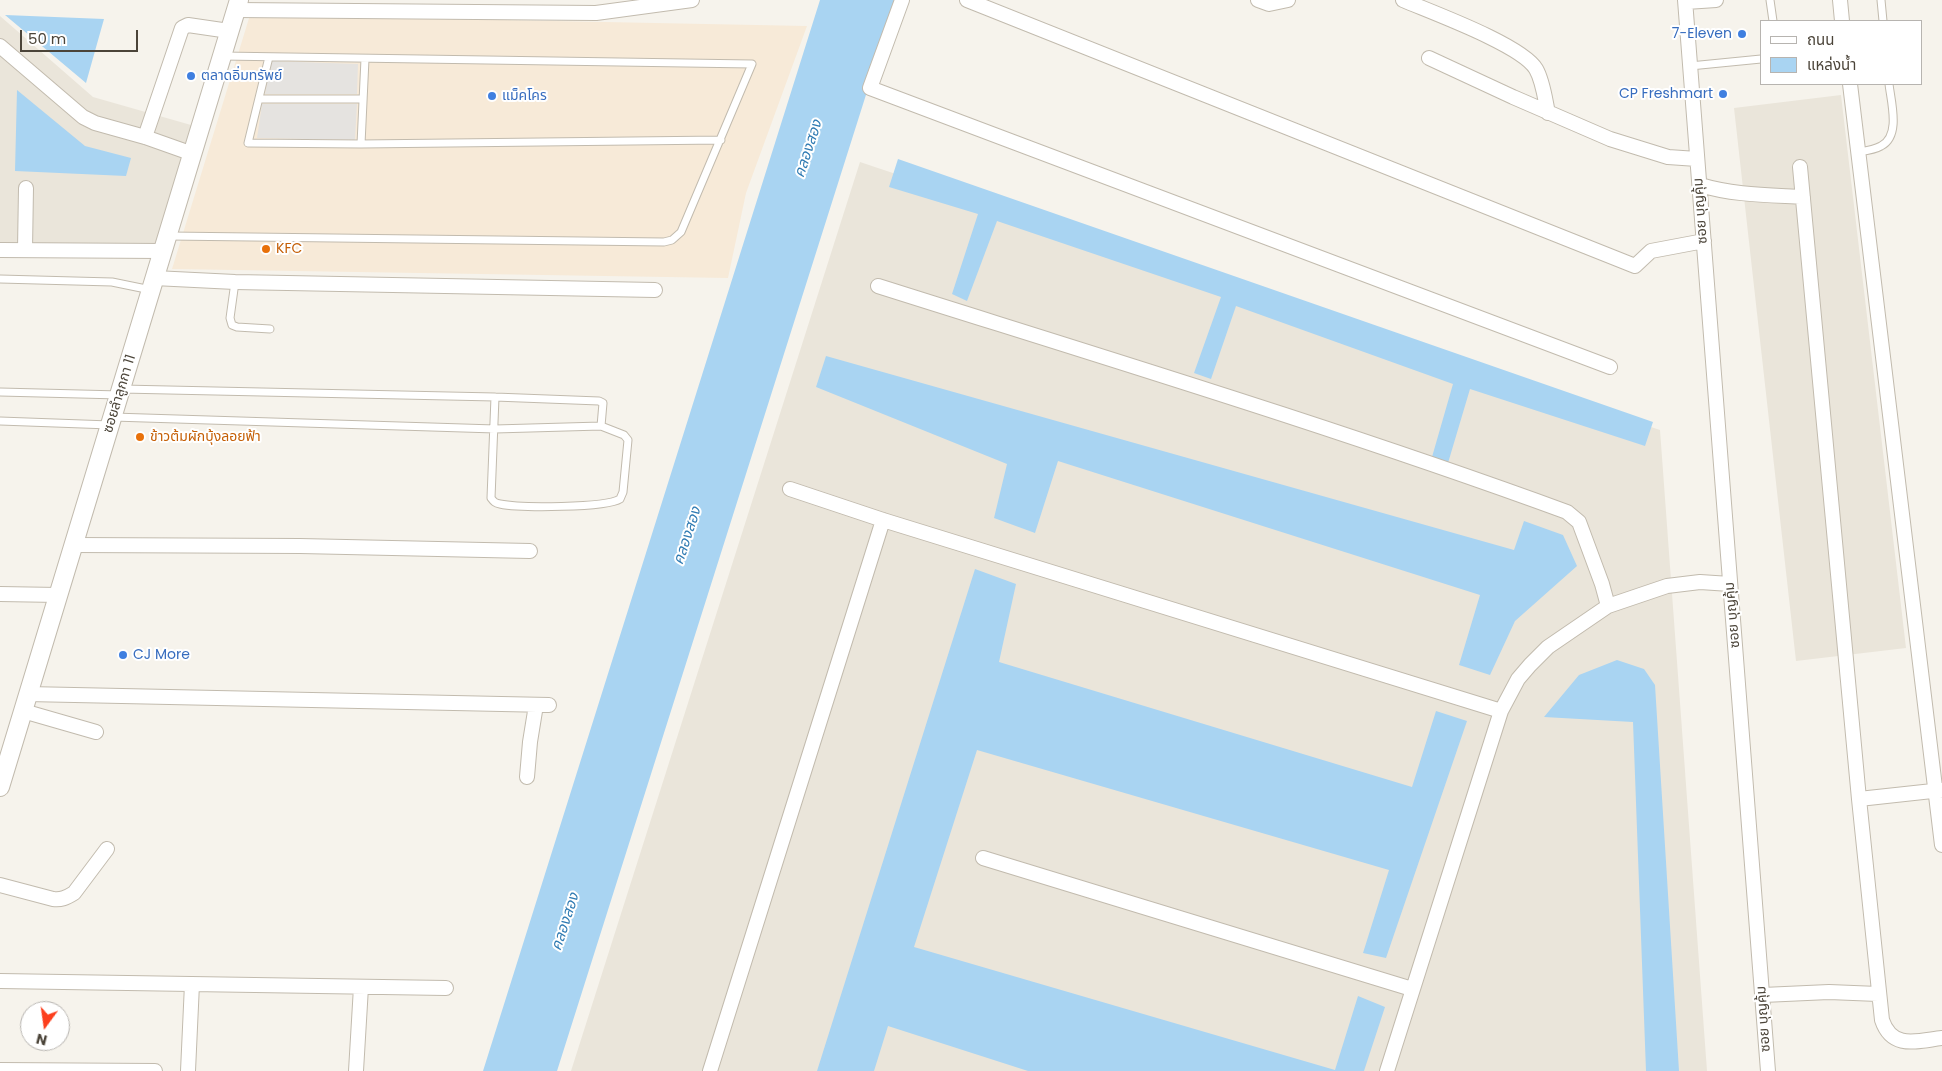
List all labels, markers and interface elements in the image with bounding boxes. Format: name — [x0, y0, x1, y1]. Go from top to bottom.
scale bar — [22, 20, 140, 52]
legend — [1760, 20, 1922, 85]
place label: 7-Eleven — [1672, 26, 1732, 42]
text: 50 m — [28, 28, 66, 49]
marker: 7-Eleven — [1736, 28, 1748, 40]
text: ถนน — [1807, 29, 1834, 50]
text: แหล่งน้ำ — [1807, 54, 1856, 75]
place label: ตลาดอิ่มทรัพย์ — [201, 68, 282, 84]
marker: ตลาดอิ่มทรัพย์ — [185, 70, 197, 82]
place label: CP Freshmart — [1619, 86, 1713, 102]
place label: แม็คโคร — [502, 88, 547, 104]
marker: CP Freshmart — [1717, 88, 1729, 100]
marker: แม็คโคร — [486, 90, 498, 102]
water label: คลองสอง — [791, 118, 827, 180]
street label: ซอย บุญคุ้ม — [1690, 177, 1712, 245]
place label: KFC — [276, 241, 302, 257]
marker: KFC — [260, 243, 272, 255]
street label: ซอยลำลูกกา 11 — [100, 353, 140, 435]
place label: ข้าวต้มผักบุ้งลอยฟ้า — [150, 429, 261, 445]
marker: ข้าวต้มผักบุ้งลอยฟ้า — [134, 431, 146, 443]
water label: คลองสอง — [670, 505, 706, 567]
street label: ซอย บุญคุ้ม — [1722, 581, 1744, 649]
place label: CJ More — [133, 647, 190, 663]
marker: CJ More — [117, 649, 129, 661]
water label: คลองสอง — [548, 891, 584, 953]
street label: ซอย บุญคุ้ม — [1753, 985, 1775, 1053]
north arrow — [20, 1001, 70, 1051]
text: N — [34, 1029, 49, 1051]

